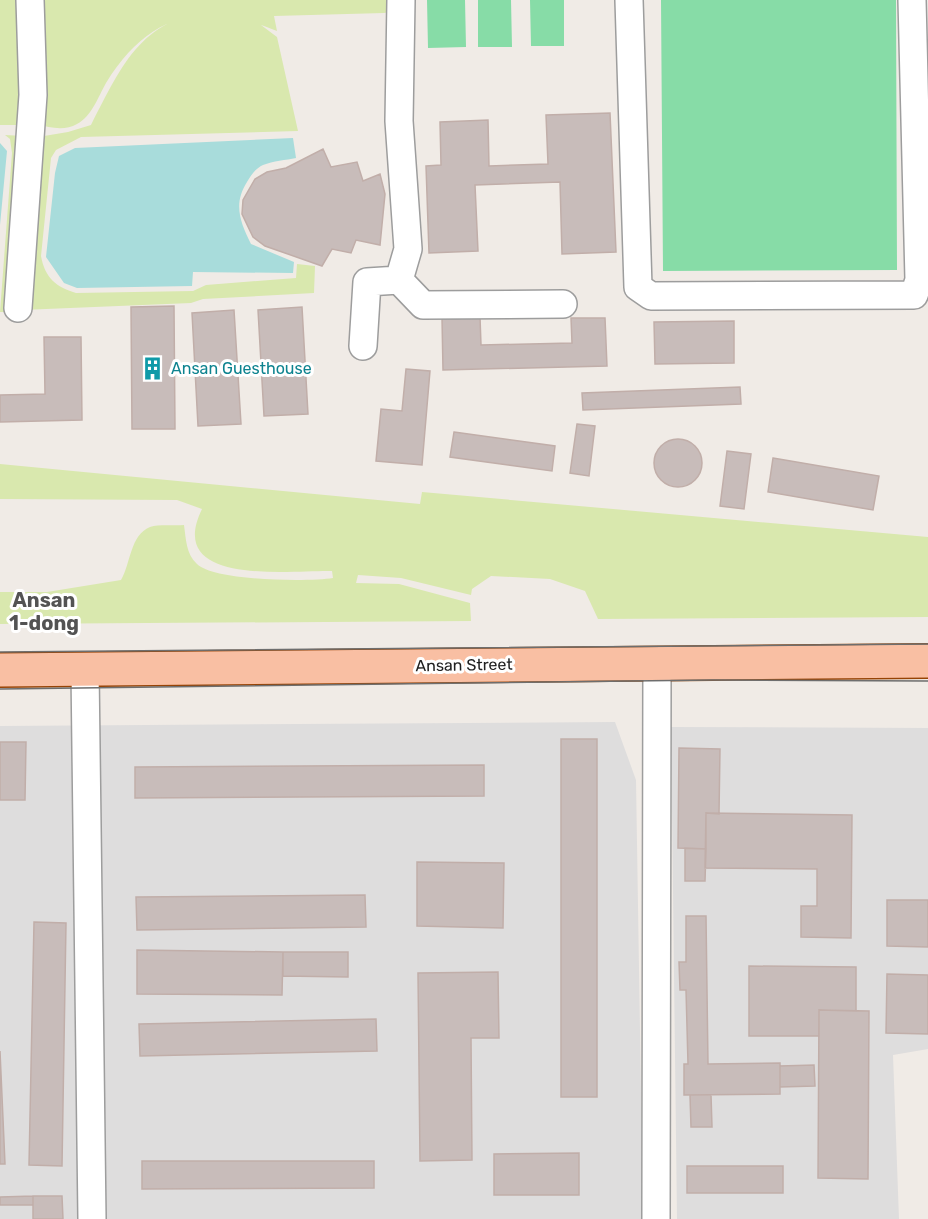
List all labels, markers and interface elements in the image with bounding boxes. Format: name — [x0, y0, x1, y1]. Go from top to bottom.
building icon: Ansan Guesthouse — [140, 355, 166, 381]
place label: Ansan Guesthouse — [171, 359, 312, 378]
district label: Ansan 1-dong — [9, 588, 79, 635]
street label: Ansan Street — [415, 655, 513, 675]

